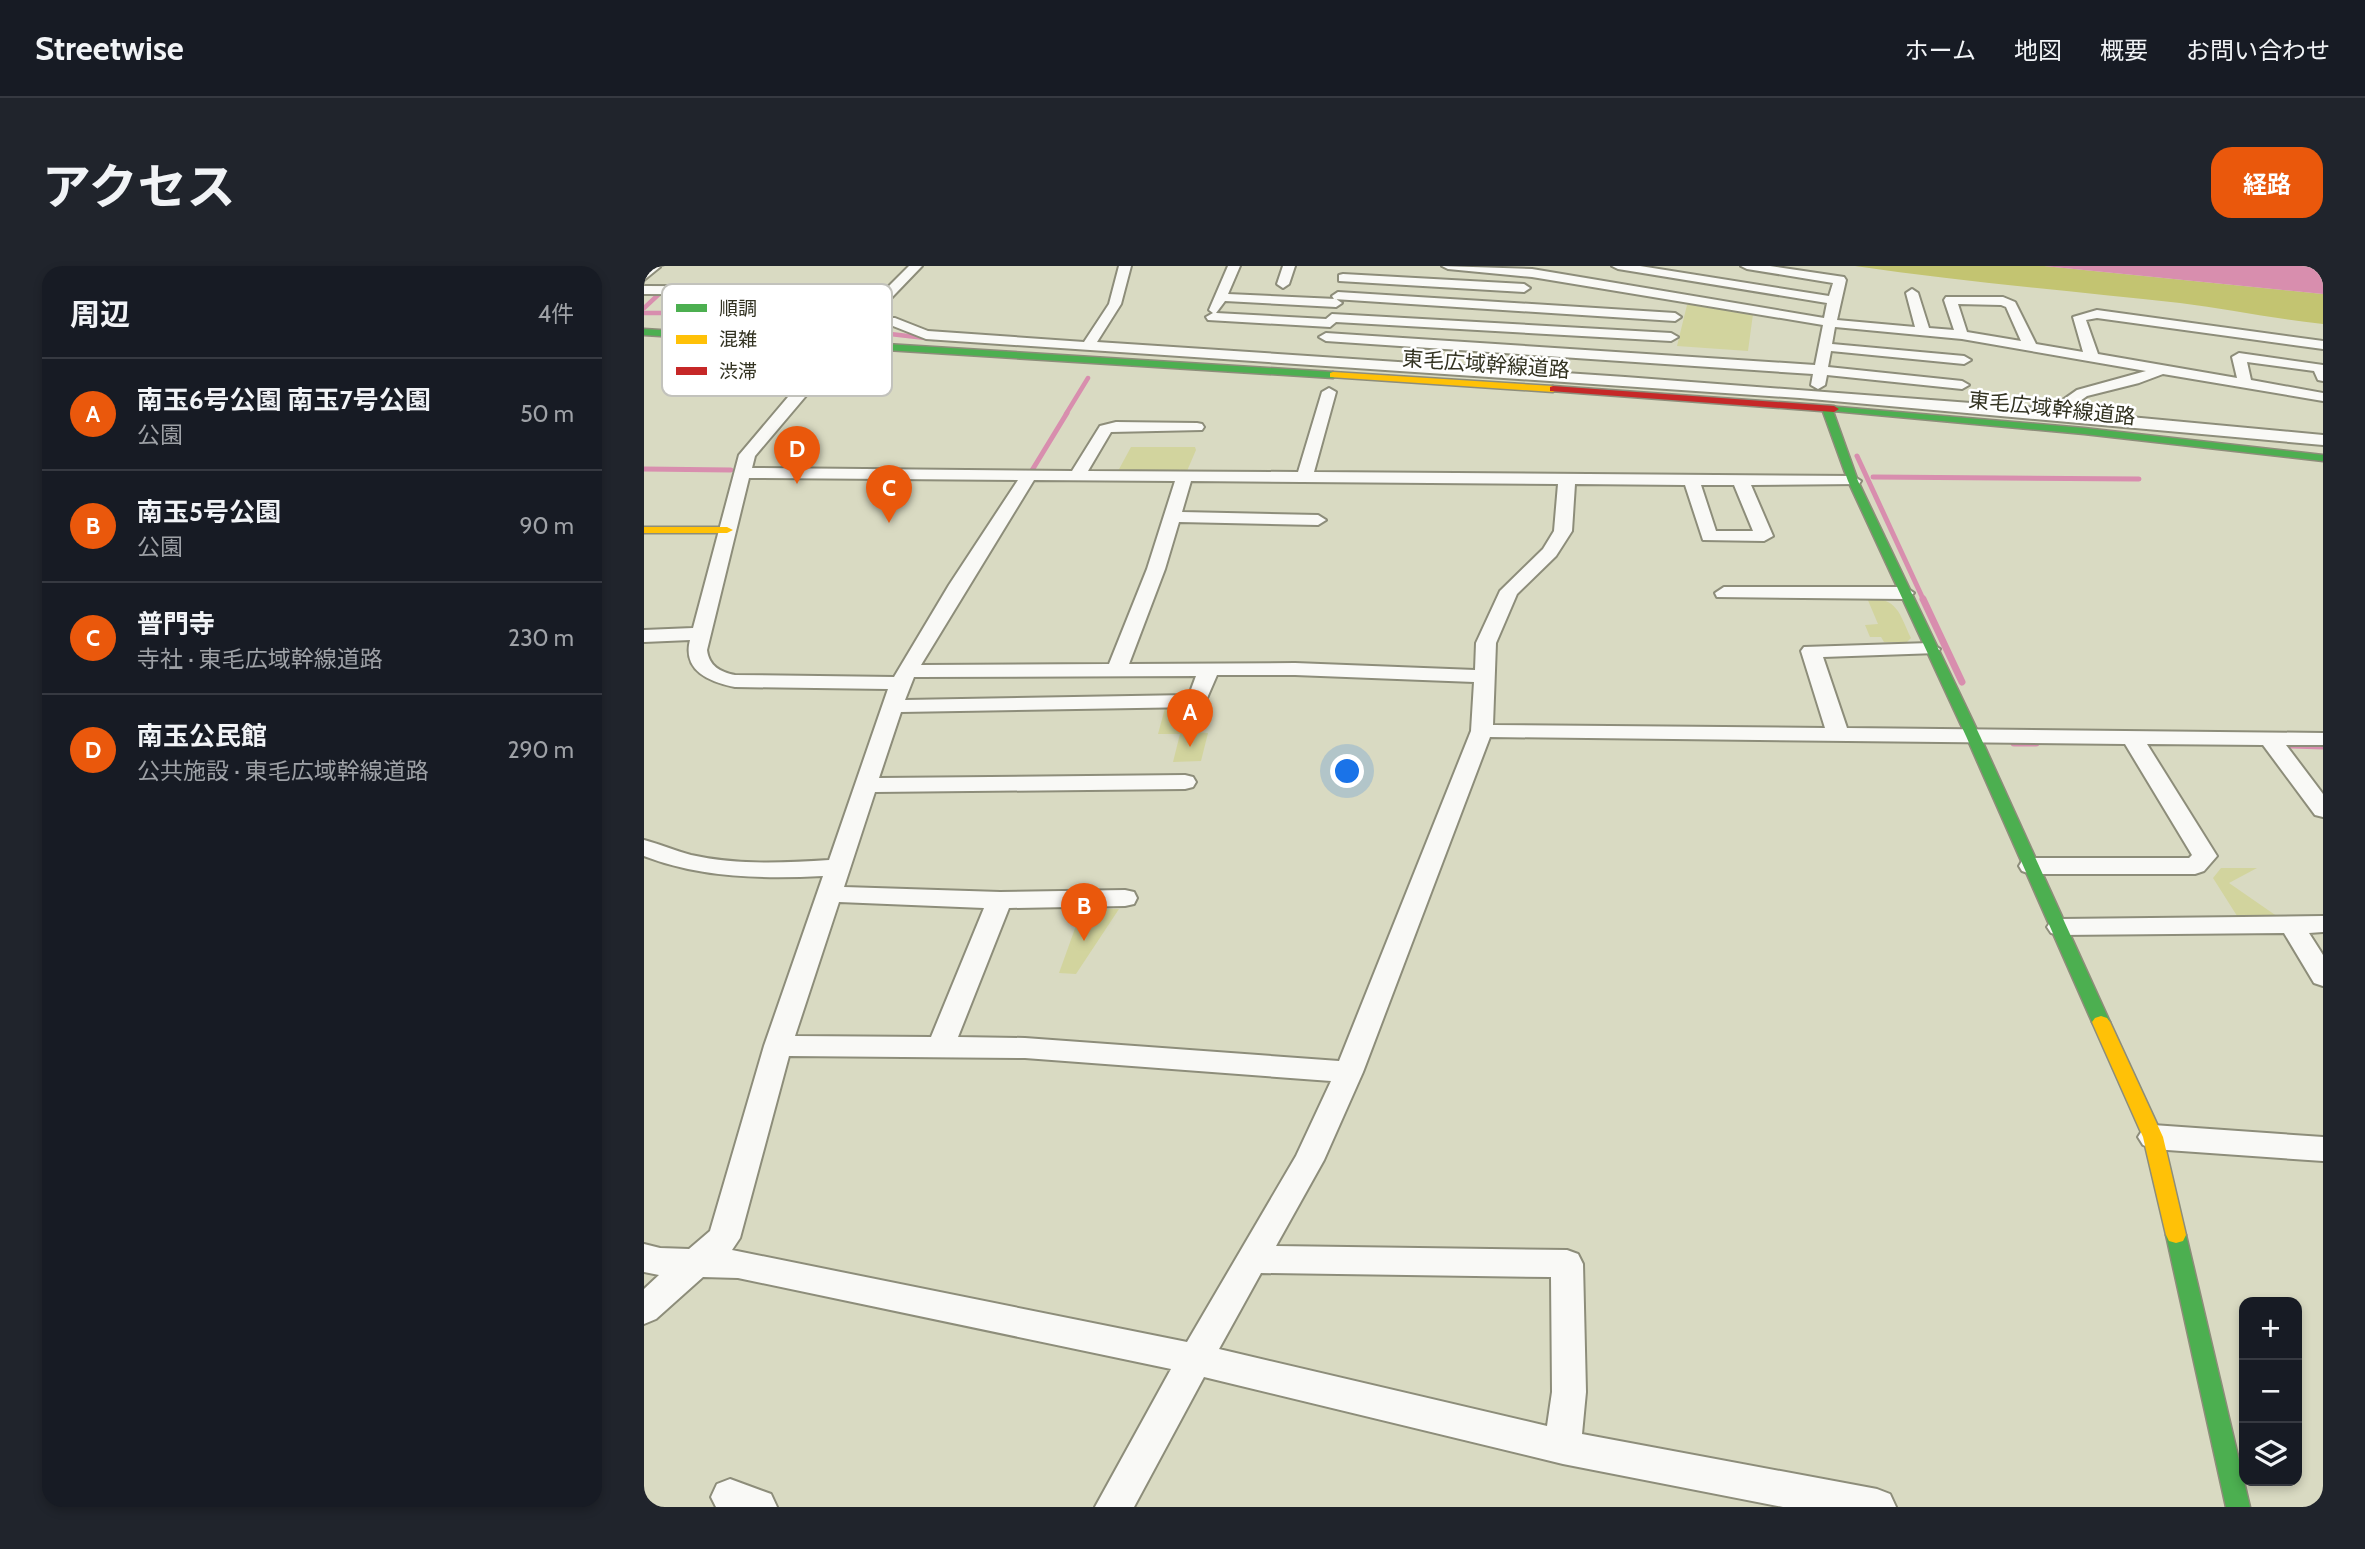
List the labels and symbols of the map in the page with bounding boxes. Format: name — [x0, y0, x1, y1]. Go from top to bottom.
legend — [662, 284, 892, 396]
text: 順調 — [719, 297, 757, 320]
text: 混雑 — [719, 328, 757, 351]
street label: 東毛広域幹線道路 — [1401, 346, 1571, 382]
text: 渋滞 — [719, 360, 757, 383]
street label: 東毛広域幹線道路 — [1967, 387, 2137, 429]
pin: D — [774, 426, 820, 484]
pin: C — [866, 465, 912, 523]
pin: A — [1167, 689, 1213, 747]
your location — [1330, 754, 1364, 788]
pin: B — [1061, 883, 1107, 941]

